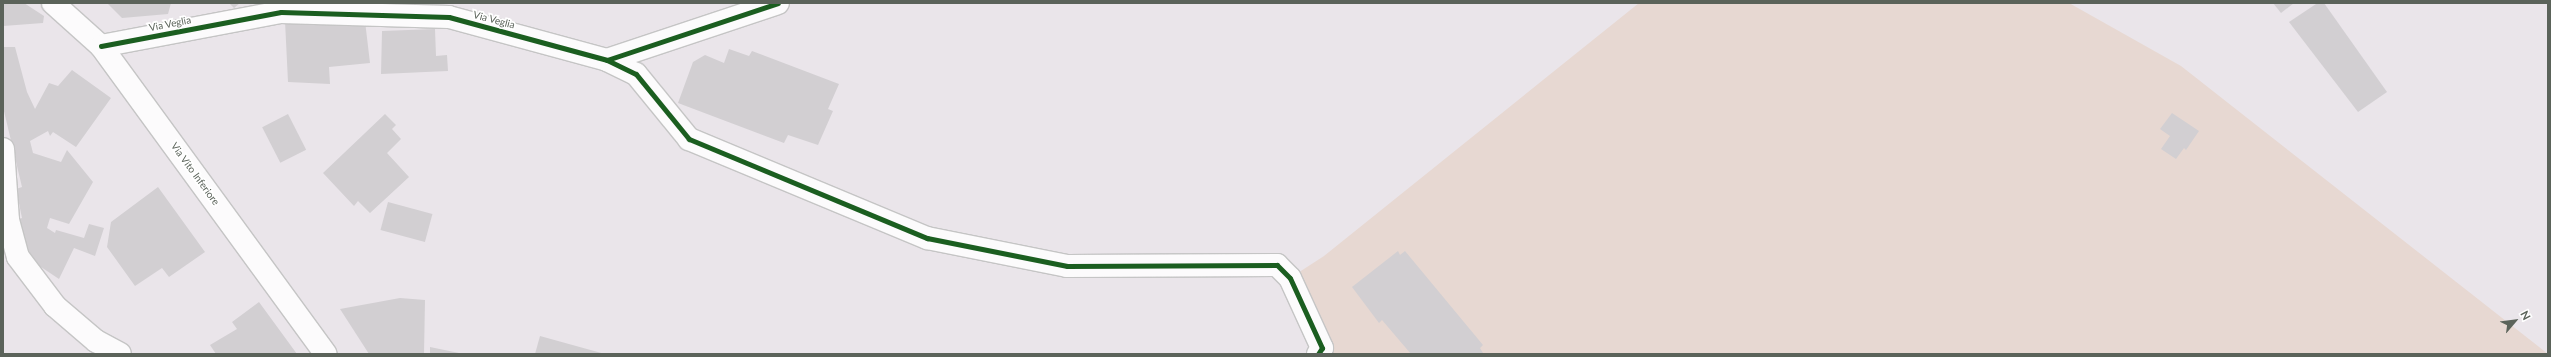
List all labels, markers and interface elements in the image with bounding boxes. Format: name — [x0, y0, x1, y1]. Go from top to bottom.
street label: Via Veglia — [472, 9, 516, 31]
street label: Via Veglia — [148, 14, 192, 34]
street label: Via Vito Inferiore — [168, 140, 222, 208]
north arrow — [2495, 301, 2535, 341]
text: N — [2518, 308, 2534, 322]

